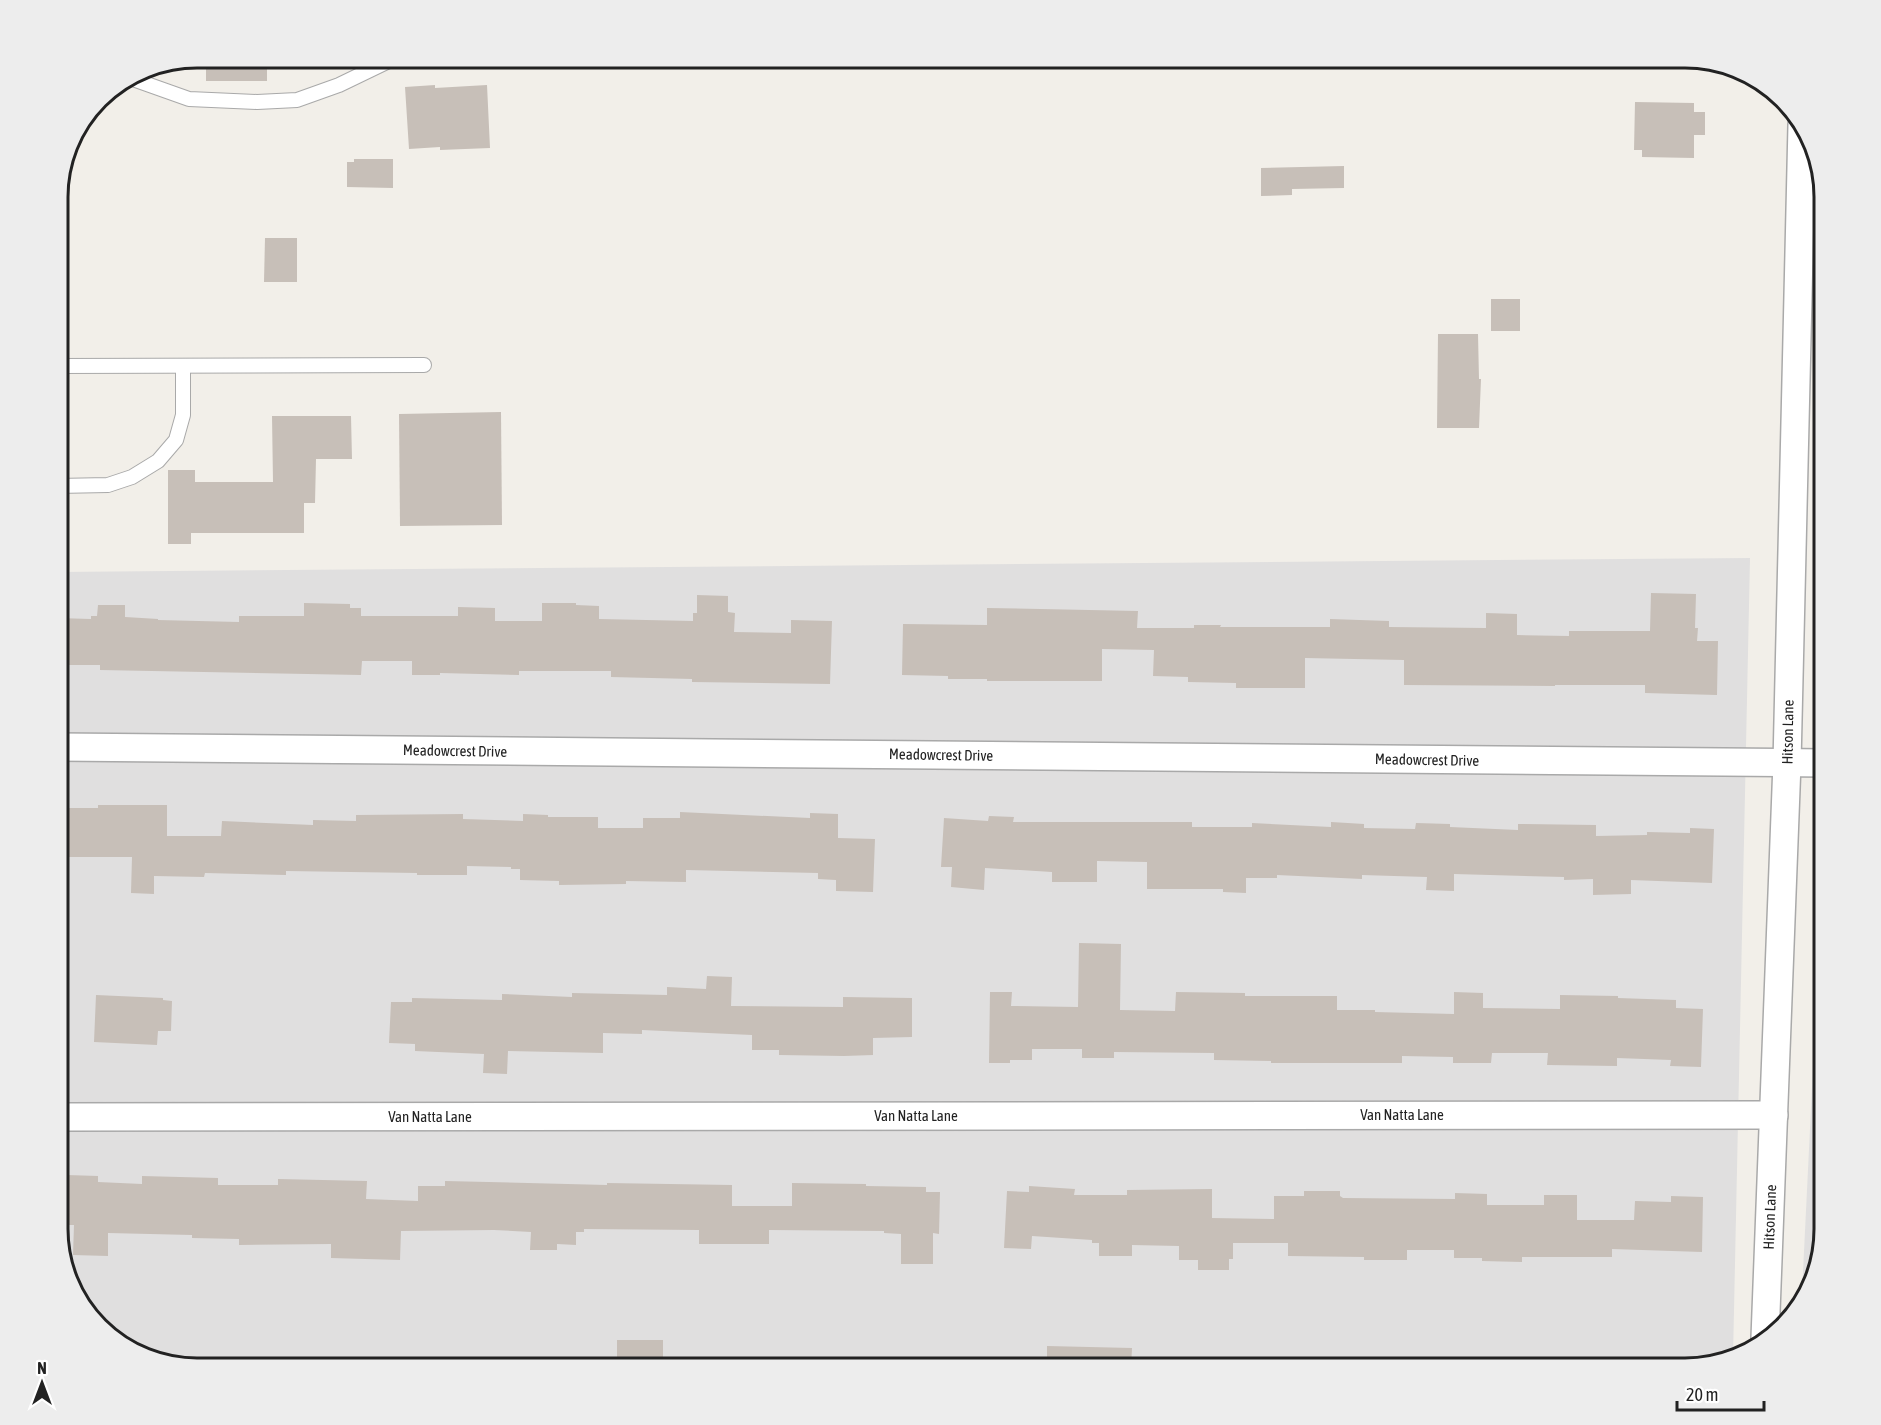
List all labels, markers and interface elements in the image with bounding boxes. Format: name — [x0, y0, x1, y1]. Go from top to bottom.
street label: Hitson Lane — [1778, 699, 1797, 765]
street label: Meadowcrest Drive — [403, 741, 507, 760]
street label: Meadowcrest Drive — [889, 745, 993, 764]
street label: Meadowcrest Drive — [1375, 750, 1479, 769]
street label: Van Natta Lane — [1360, 1106, 1444, 1123]
street label: Van Natta Lane — [874, 1107, 958, 1124]
street label: Van Natta Lane — [388, 1108, 472, 1125]
street label: Hitson Lane — [1760, 1184, 1779, 1250]
north arrow — [12, 1353, 72, 1413]
text: N — [37, 1359, 47, 1377]
scale bar — [1677, 1374, 1764, 1412]
text: 20 m — [1686, 1384, 1718, 1405]

